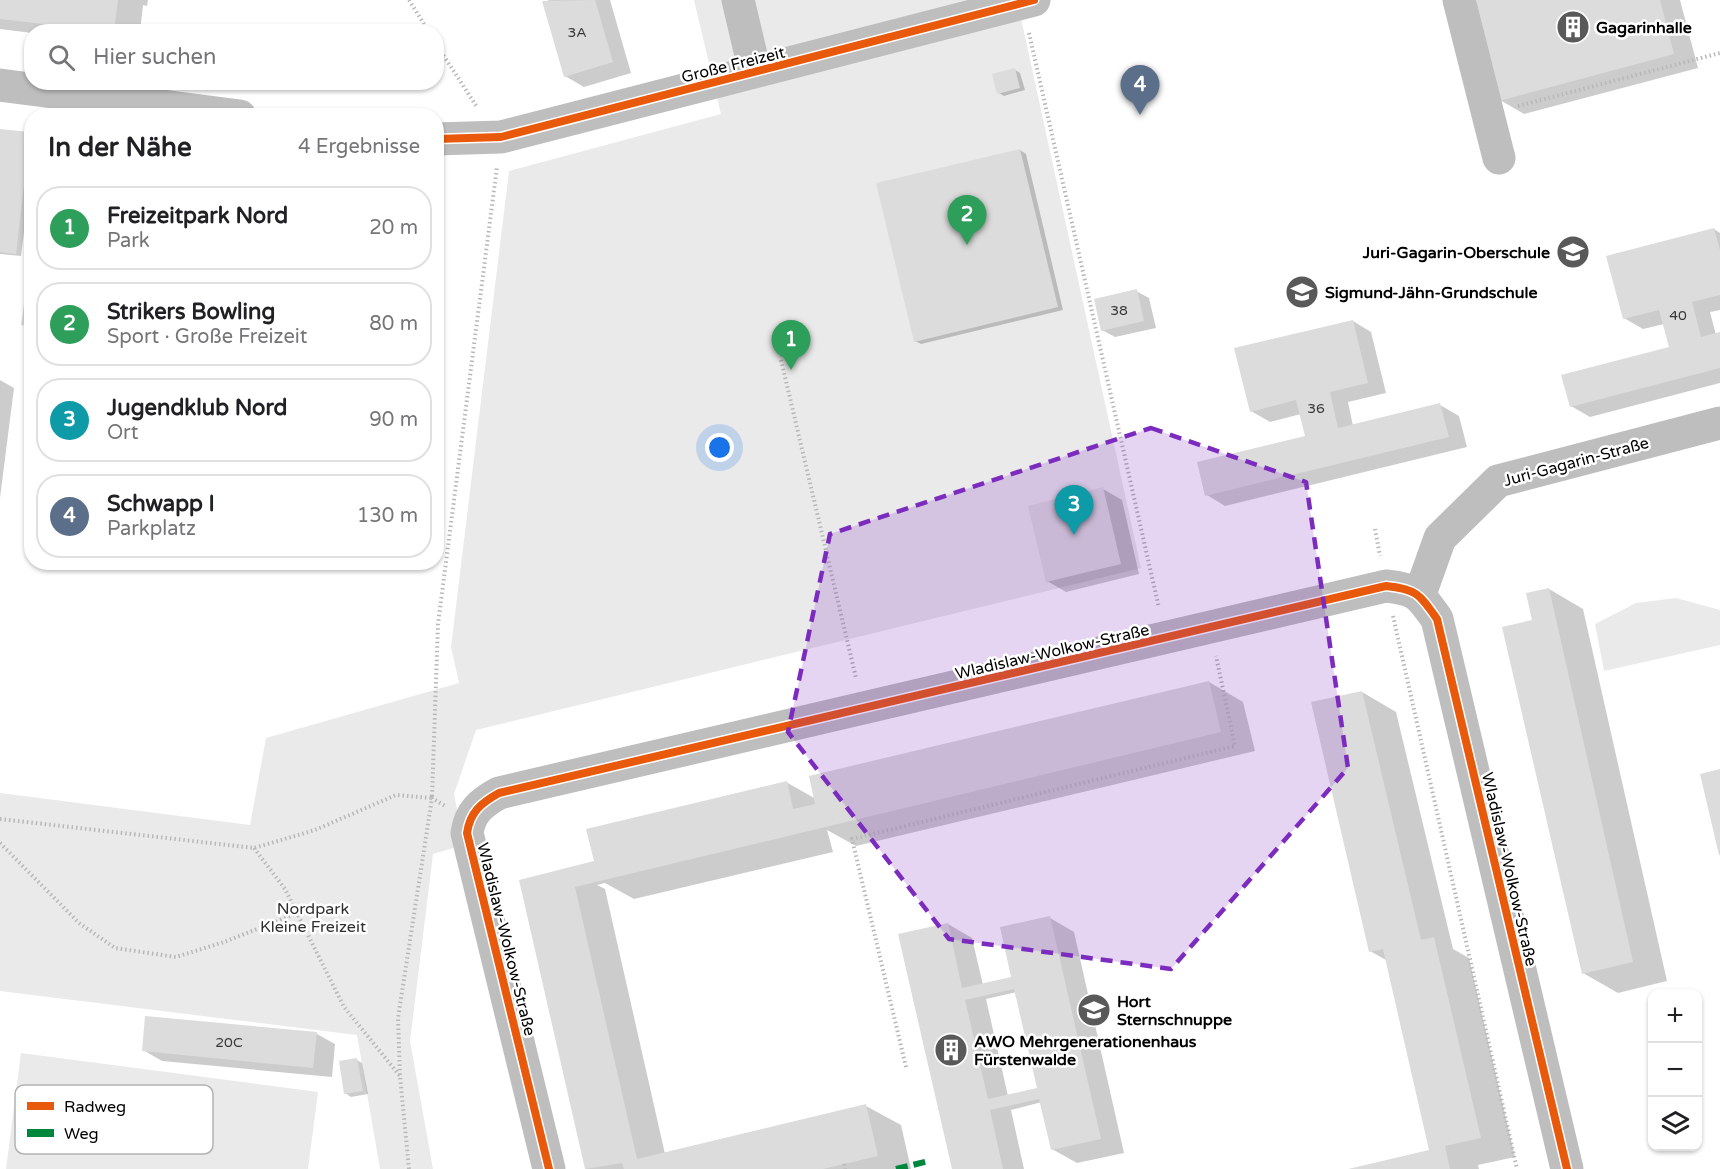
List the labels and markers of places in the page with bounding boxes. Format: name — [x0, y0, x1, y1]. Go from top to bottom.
building icon: Gagarinhalle — [1555, 9, 1591, 45]
place label: Gagarinhalle — [1596, 18, 1692, 38]
pin: 4 — [1120, 66, 1160, 115]
pin: 2 — [948, 196, 986, 245]
school or university icon: Juri-Gagarin-Oberschule — [1555, 234, 1591, 270]
place label: Juri-Gagarin-Oberschule — [1362, 243, 1550, 263]
school or university icon: Sigmund-Jähn-Grundschule — [1284, 274, 1320, 310]
place label: Sigmund-Jähn-Grundschule — [1325, 283, 1538, 303]
pin: 1 — [772, 320, 810, 370]
pin: 3 — [1054, 486, 1094, 535]
school or university icon: Hort Sternschnuppe — [1076, 992, 1112, 1028]
place label: Hort Sternschnuppe — [1117, 992, 1232, 1030]
building icon: AWO Mehrgenerationenhaus Fürstenwalde — [933, 1032, 969, 1068]
place label: AWO Mehrgenerationenhaus Fürstenwalde — [974, 1032, 1197, 1070]

